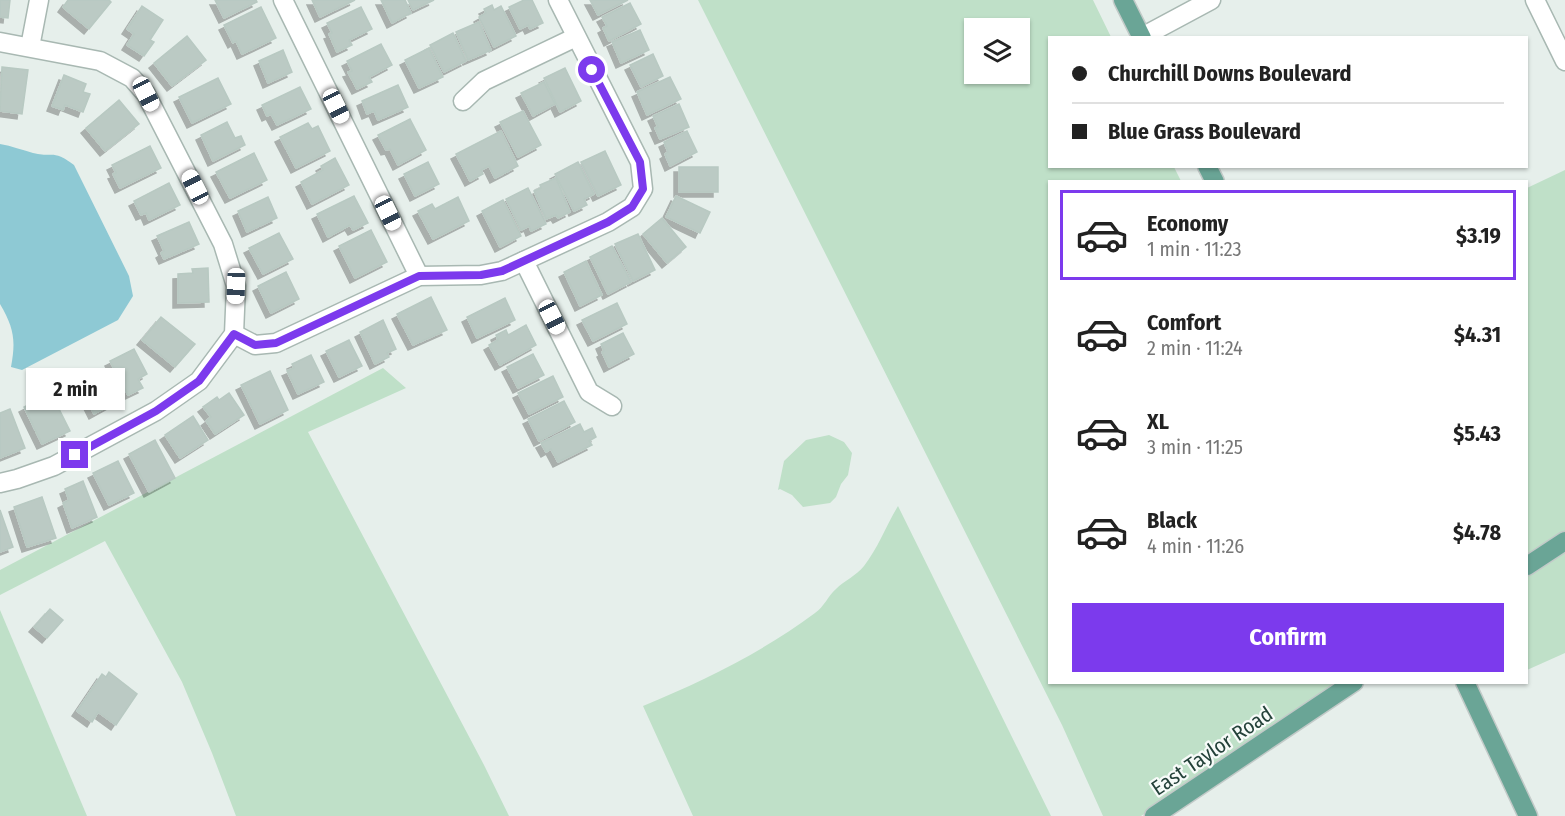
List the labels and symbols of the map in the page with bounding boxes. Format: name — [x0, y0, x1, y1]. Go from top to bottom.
route start — [578, 56, 605, 83]
car — [130, 74, 162, 114]
car — [320, 86, 352, 126]
car — [179, 167, 211, 207]
car — [372, 193, 404, 233]
car — [226, 268, 246, 304]
car — [536, 297, 568, 337]
callout: 2 min — [26, 368, 124, 410]
route end — [61, 441, 88, 468]
street label: East Taylor Road — [1146, 701, 1278, 801]

